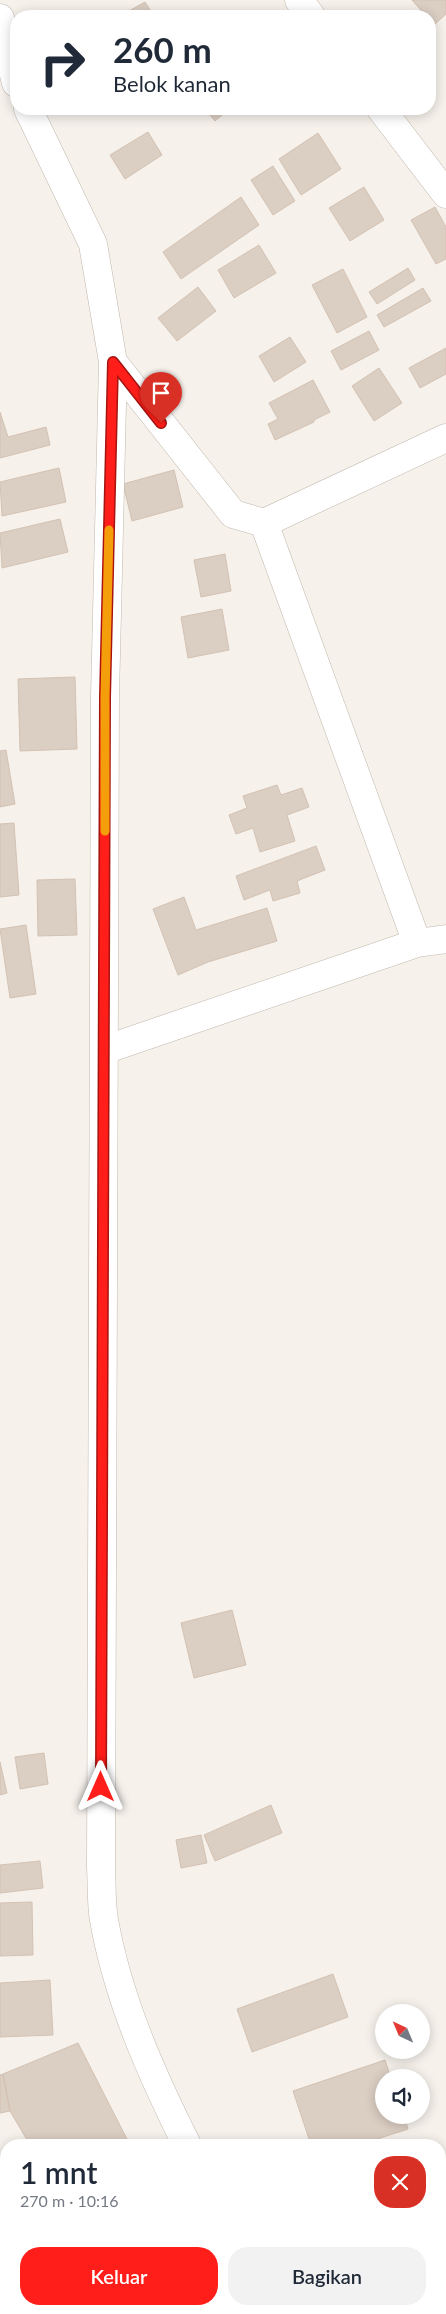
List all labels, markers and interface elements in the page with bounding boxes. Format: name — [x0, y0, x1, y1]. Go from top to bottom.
text: 260 m — [113, 28, 212, 70]
icon: right — [30, 30, 95, 95]
text: Belok kanan — [113, 70, 231, 97]
pin — [140, 372, 182, 423]
icon: arrive — [147, 379, 175, 407]
position arrow — [74, 1760, 126, 1812]
north arrow — [375, 2004, 430, 2059]
map controls — [375, 2004, 430, 2124]
button: sound — [375, 2069, 430, 2124]
text: 1 mnt — [20, 2154, 97, 2190]
button: close — [374, 2156, 426, 2208]
text: 270 m · 10:16 — [20, 2191, 119, 2210]
button: Keluar — [20, 2247, 218, 2305]
button: Bagikan — [228, 2247, 426, 2305]

